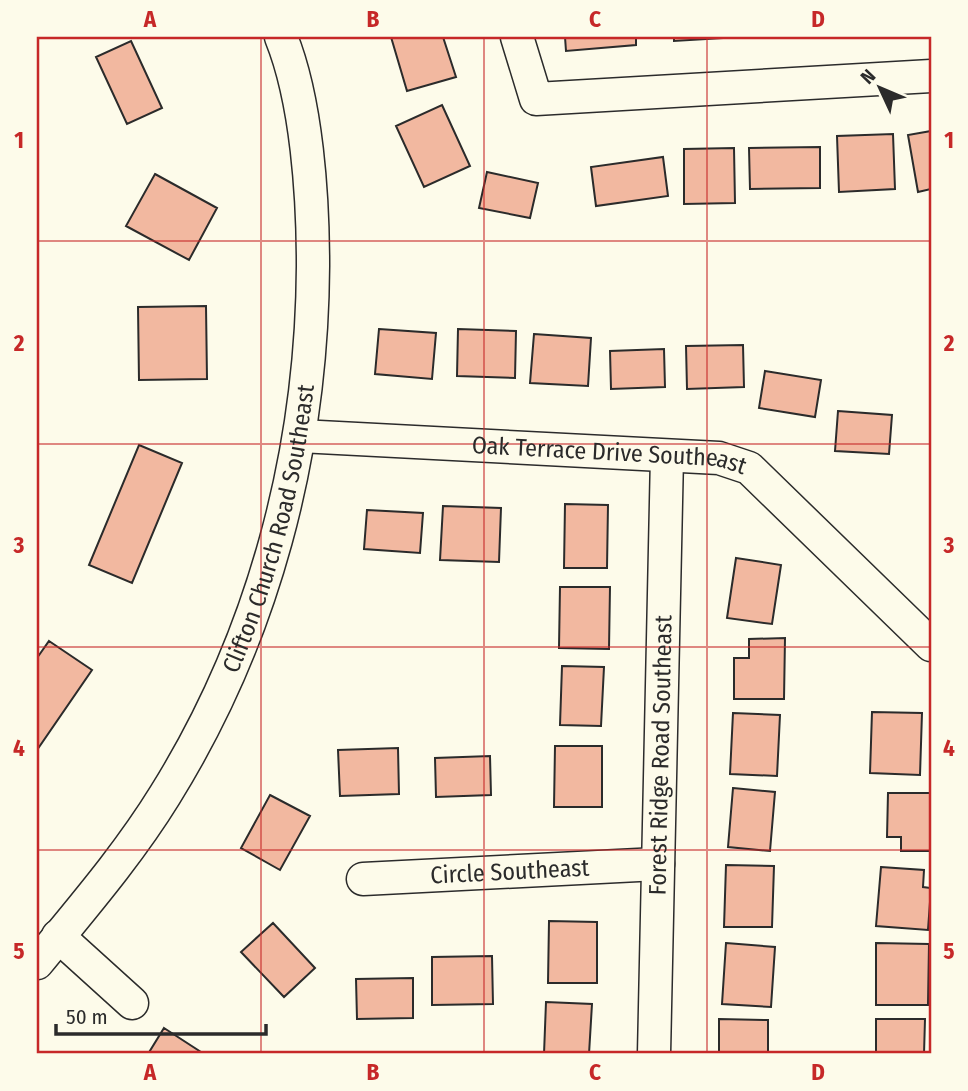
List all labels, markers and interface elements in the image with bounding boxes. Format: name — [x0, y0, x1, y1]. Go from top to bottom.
text: A — [143, 5, 157, 33]
text: B — [367, 5, 380, 33]
text: C — [589, 5, 601, 33]
text: D — [811, 5, 825, 33]
north arrow — [846, 52, 916, 122]
text: N — [856, 64, 880, 89]
text: 1 — [14, 126, 24, 154]
text: 1 — [944, 126, 954, 154]
text: 2 — [13, 329, 25, 357]
text: 2 — [943, 329, 955, 357]
street label: Clifton Church Road Southeast — [217, 383, 320, 677]
street label: Oak Terrace Drive Southeast — [471, 431, 750, 480]
text: 3 — [13, 531, 25, 559]
text: 3 — [943, 531, 955, 559]
street label: Forest Ridge Road Southeast — [643, 614, 678, 896]
text: 4 — [13, 734, 25, 762]
text: 4 — [943, 734, 955, 762]
street label: Circle Southeast — [430, 854, 590, 890]
text: 5 — [13, 937, 25, 965]
text: 5 — [943, 937, 955, 965]
scale bar — [56, 993, 266, 1037]
text: 50 m — [66, 1004, 108, 1030]
text: A — [143, 1058, 157, 1086]
text: B — [367, 1058, 380, 1086]
text: C — [589, 1058, 601, 1086]
text: D — [811, 1058, 825, 1086]

